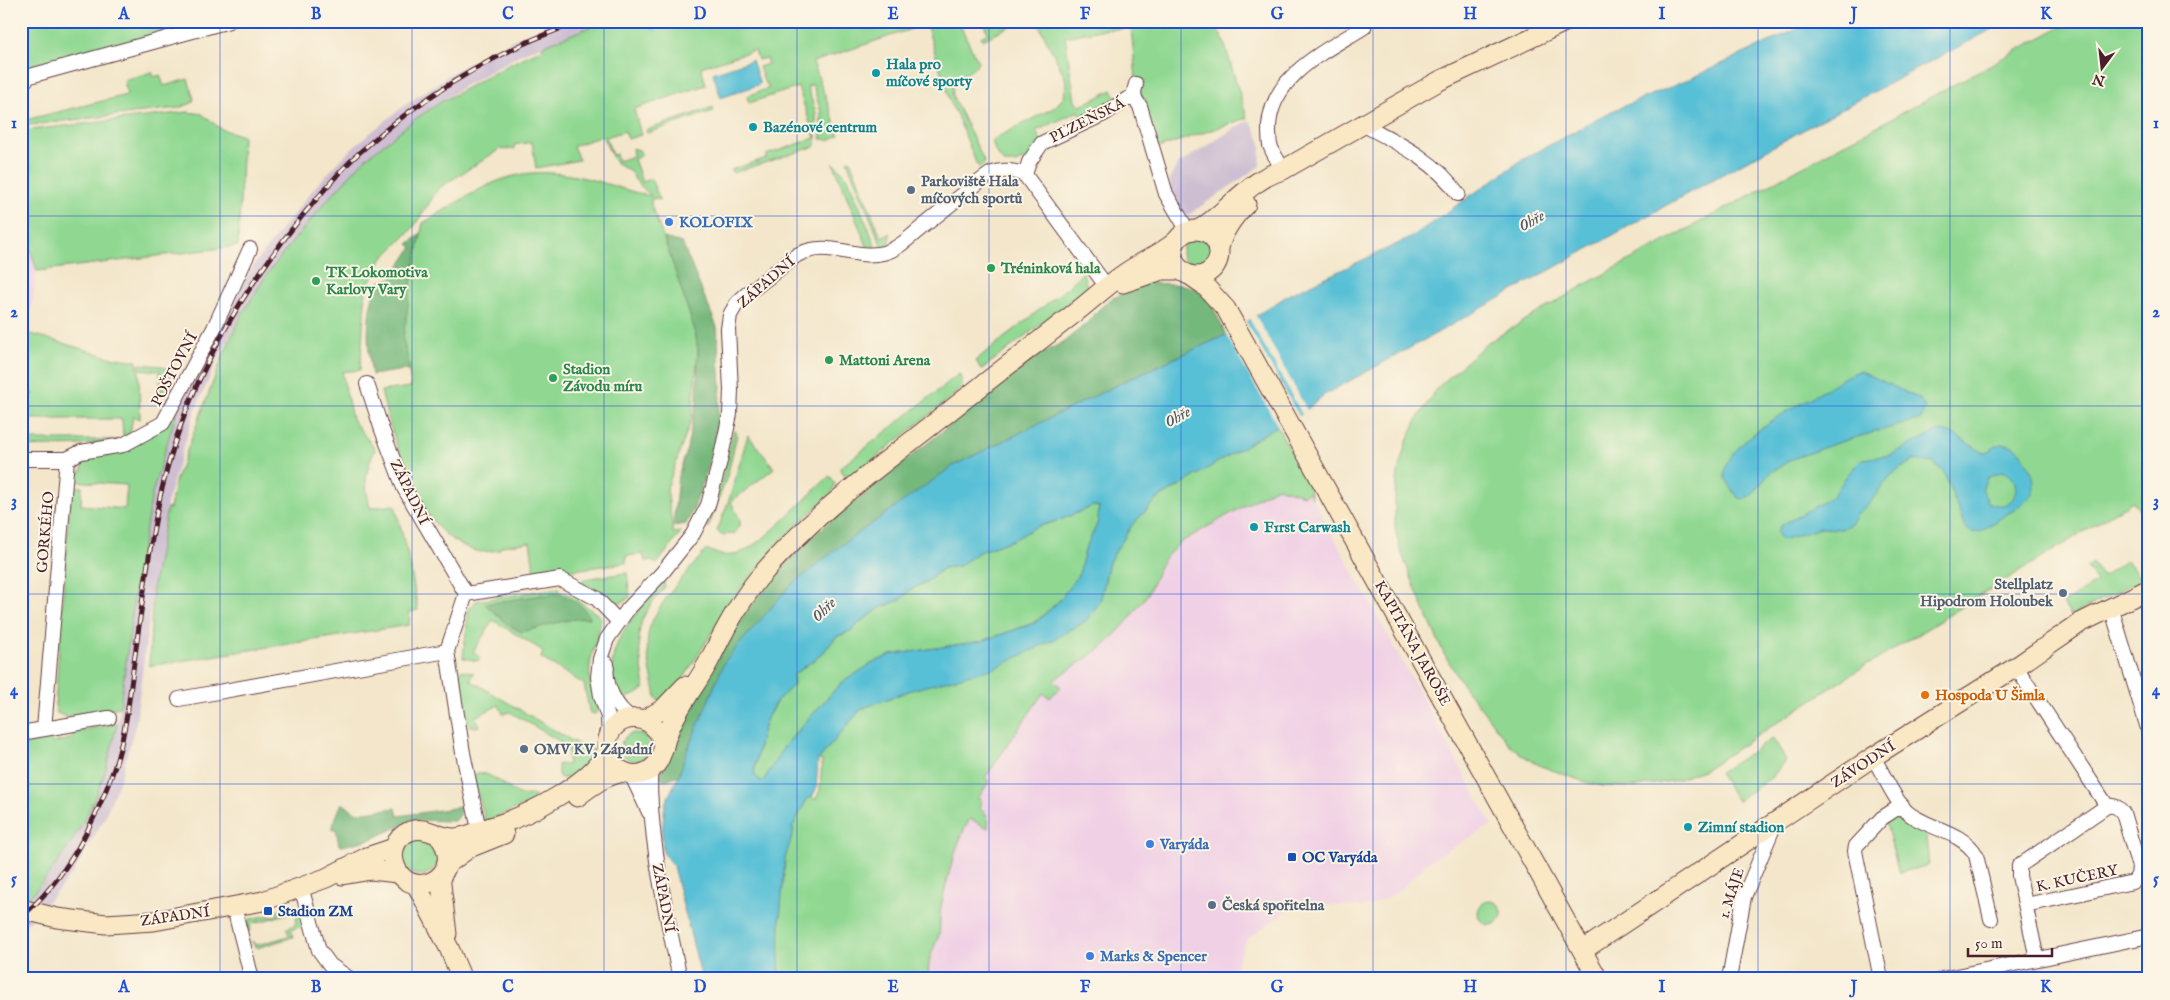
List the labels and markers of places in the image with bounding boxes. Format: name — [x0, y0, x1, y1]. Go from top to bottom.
place label: Hala pro míčové sporty — [886, 55, 973, 91]
marker: Hala pro míčové sporty — [870, 67, 882, 79]
place label: Bazénové centrum — [763, 118, 878, 137]
marker: Bazénové centrum — [747, 121, 759, 133]
place label: Parkoviště Hala míčových sportů — [921, 172, 1023, 208]
marker: Parkoviště Hala míčových sportů — [905, 184, 917, 196]
place label: KOLOFIX — [679, 213, 754, 232]
marker: KOLOFIX — [663, 216, 675, 228]
place label: Tréninková hala — [1000, 259, 1101, 278]
marker: Tréninková hala — [985, 262, 997, 274]
place label: TK Lokomotiva Karlovy Vary — [325, 263, 428, 299]
marker: TK Lokomotiva Karlovy Vary — [310, 275, 322, 287]
place label: Mattoni Arena — [839, 351, 931, 370]
marker: Mattoni Arena — [823, 354, 835, 366]
place label: Stadion Závodu míru — [563, 360, 643, 396]
marker: Stadion Závodu míru — [547, 372, 559, 384]
place label: F1rst Carwash — [1264, 518, 1352, 537]
marker: F1rst Carwash — [1248, 521, 1260, 533]
place label: Stellplatz Hipodrom Holoubek — [1920, 575, 2054, 611]
marker: Stellplatz Hipodrom Holoubek — [2057, 587, 2069, 599]
place label: Hospoda U Šimla — [1935, 686, 2045, 705]
marker: Hospoda U Šimla — [1919, 689, 1931, 701]
place label: OMV KV, Západní — [534, 740, 654, 759]
marker: OMV KV, Západní — [518, 743, 530, 755]
place label: Zimní stadion — [1698, 818, 1784, 837]
marker: Zimní stadion — [1682, 821, 1694, 833]
place label: Varyáda — [1159, 835, 1210, 854]
marker: Varyáda — [1144, 838, 1156, 850]
place label: OC Varyáda — [1302, 848, 1378, 867]
marker: OC Varyáda — [1286, 851, 1298, 863]
place label: Česká spořitelna — [1222, 896, 1325, 915]
marker: Česká spořitelna — [1206, 899, 1218, 911]
place label: Stadion ZM — [278, 902, 353, 921]
marker: Stadion ZM — [262, 905, 274, 917]
place label: Marks & Spencer — [1100, 947, 1207, 966]
marker: Marks & Spencer — [1084, 950, 1096, 962]

